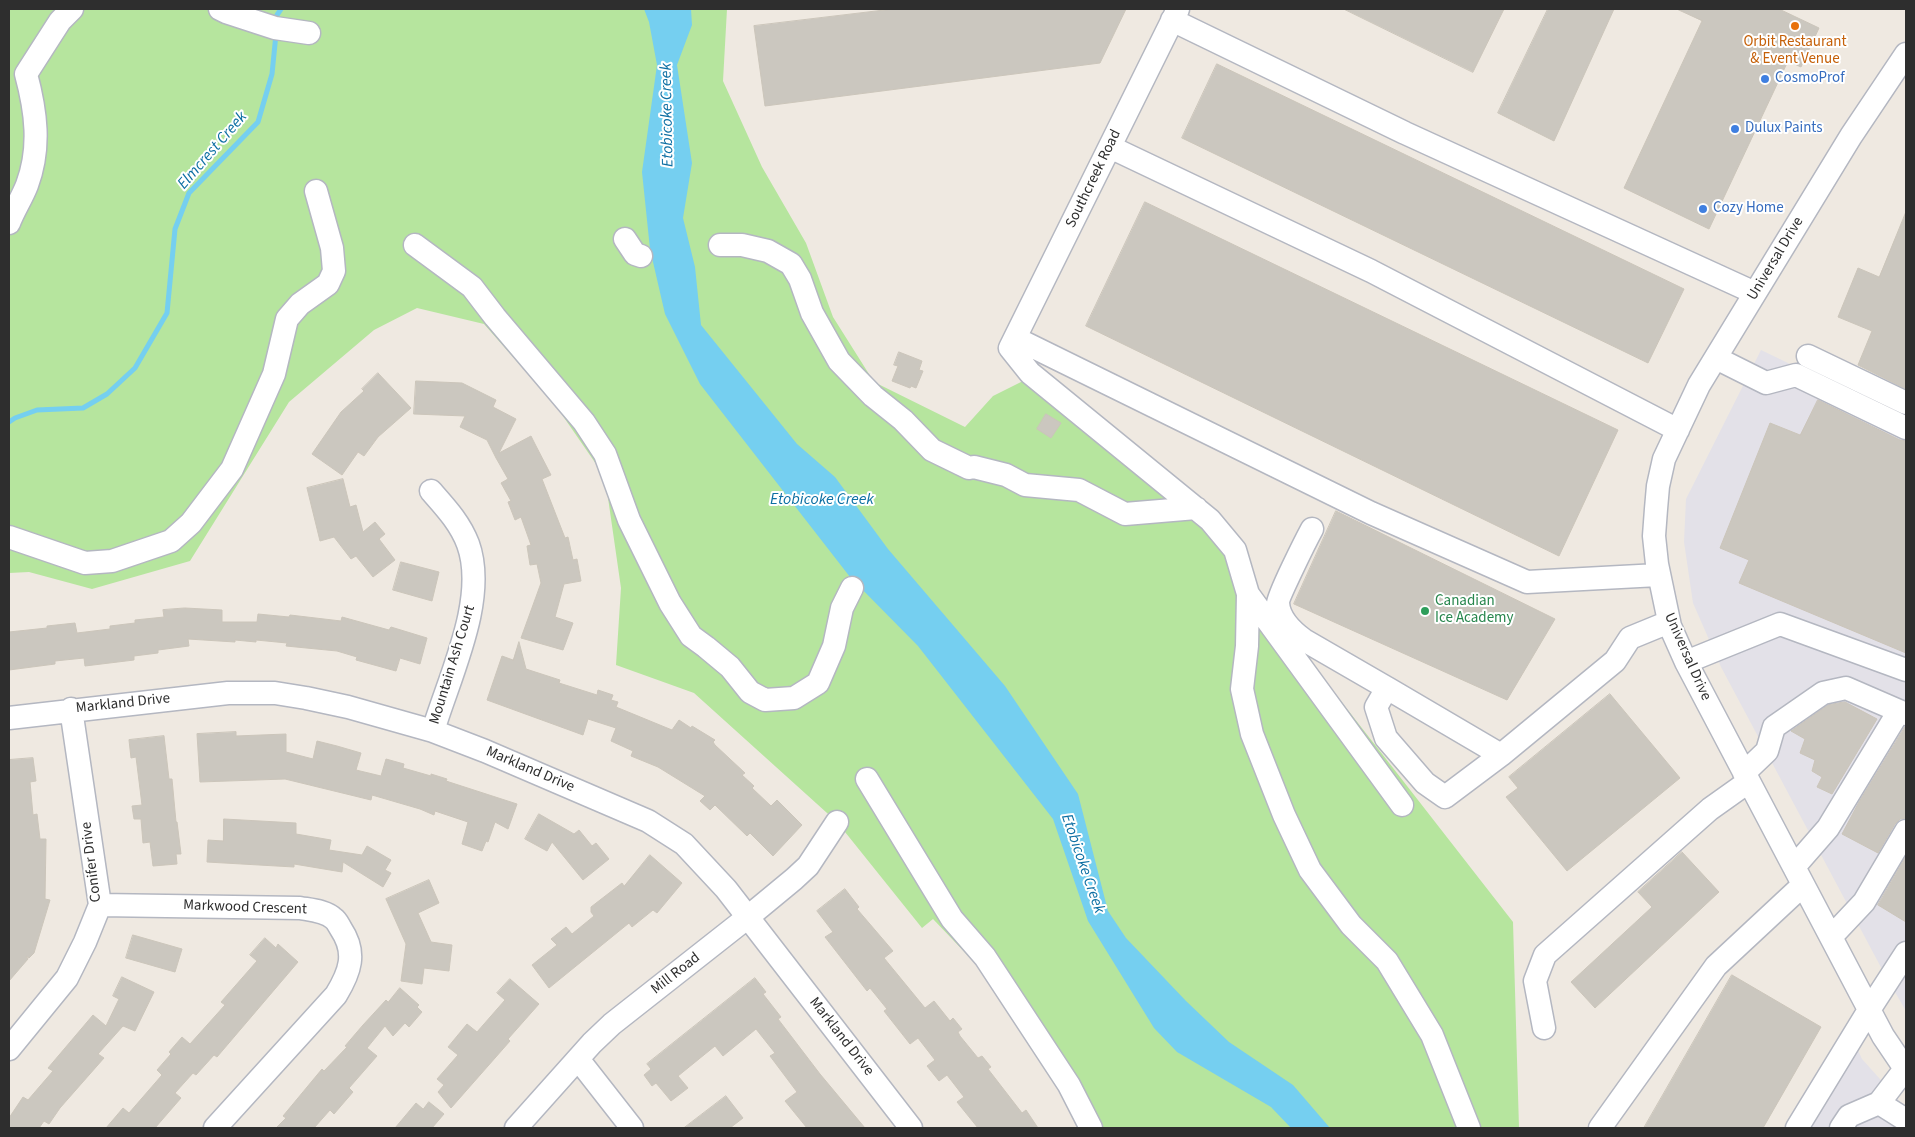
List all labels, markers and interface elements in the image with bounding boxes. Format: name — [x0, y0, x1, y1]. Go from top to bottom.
marker: Orbit Restaurant & Event Venue — [1789, 20, 1801, 32]
place label: Orbit Restaurant & Event Venue — [1743, 34, 1847, 69]
water label: Etobicoke Creek — [657, 63, 679, 167]
place label: CosmoProf — [1775, 70, 1845, 88]
marker: CosmoProf — [1759, 73, 1771, 85]
water label: Elmcrest Creek — [174, 108, 252, 194]
place label: Dulux Paints — [1745, 120, 1823, 138]
marker: Dulux Paints — [1729, 123, 1741, 135]
street label: Southcreek Road — [1062, 127, 1126, 231]
place label: Cozy Home — [1713, 200, 1784, 218]
marker: Cozy Home — [1697, 203, 1709, 215]
street label: Universal Drive — [1744, 214, 1808, 304]
water label: Etobicoke Creek — [770, 490, 874, 510]
place label: Canadian Ice Academy — [1435, 593, 1514, 628]
street label: Mountain Ash Court — [426, 603, 480, 727]
marker: Canadian Ice Academy — [1419, 605, 1431, 617]
street label: Universal Drive — [1660, 610, 1714, 704]
street label: Markland Drive — [75, 690, 171, 718]
street label: Markland Drive — [483, 743, 577, 797]
water label: Etobicoke Creek — [1056, 812, 1108, 916]
street label: Conifer Drive — [78, 821, 106, 903]
street label: Markwood Crescent — [183, 897, 307, 919]
street label: Mill Road — [648, 949, 704, 999]
street label: Markland Drive — [805, 994, 877, 1080]

